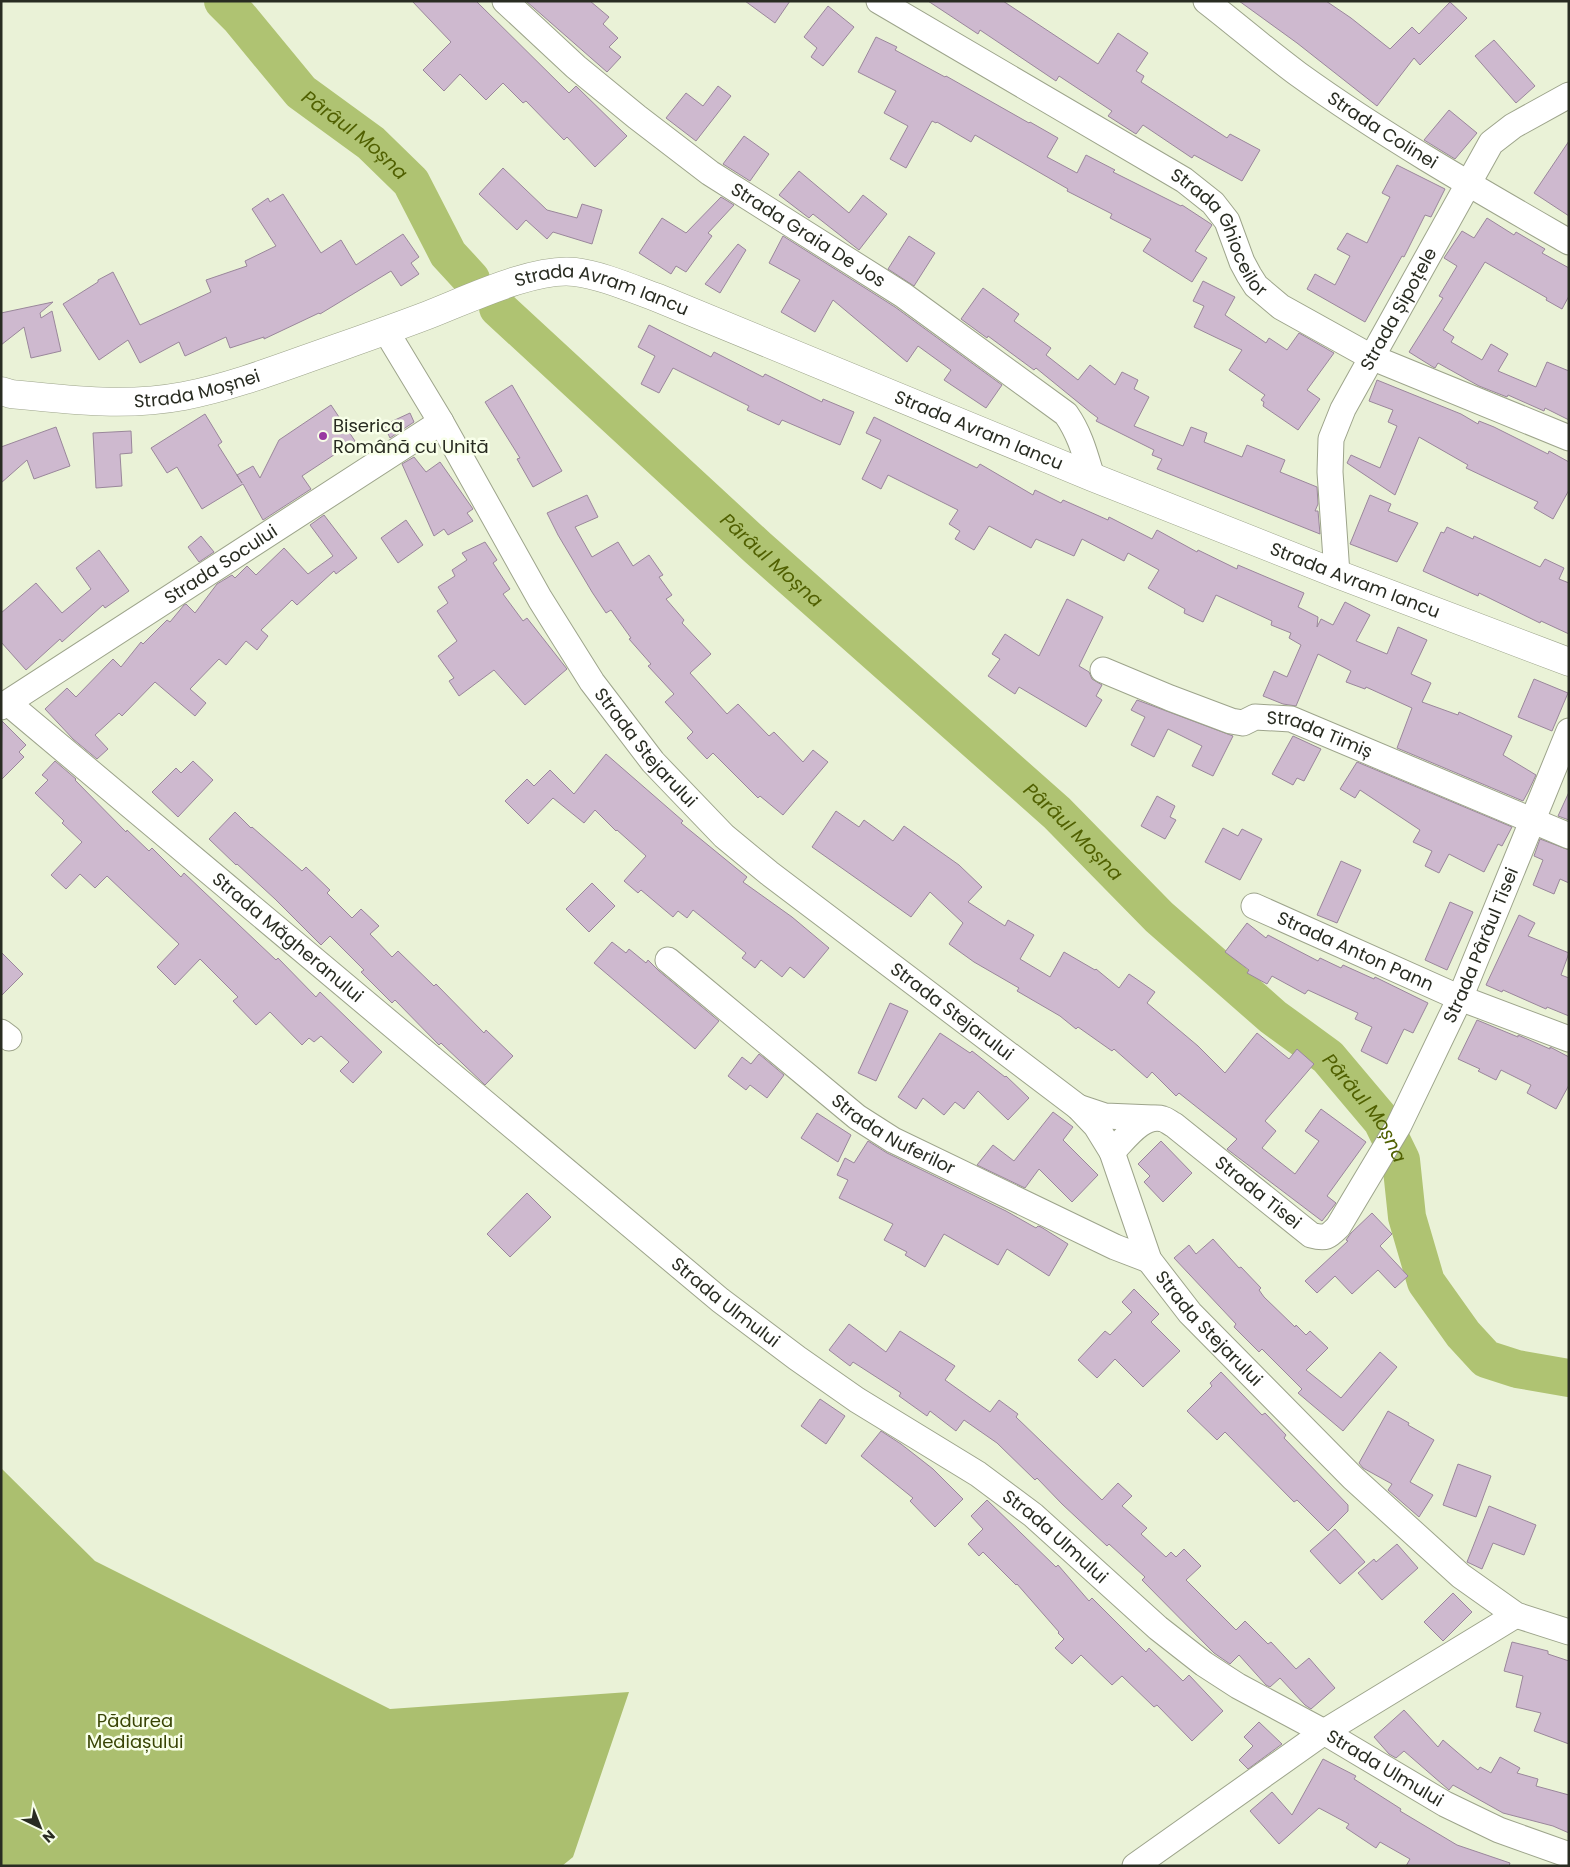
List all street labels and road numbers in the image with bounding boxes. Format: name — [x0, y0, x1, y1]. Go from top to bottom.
street label: Strada Colinei — [1323, 85, 1443, 174]
street label: Strada Ghioceilor — [1166, 162, 1273, 302]
street label: Strada Graia De Jos — [726, 176, 891, 293]
street label: Strada Șipoțele — [1354, 243, 1442, 375]
street label: Strada Avram Iancu — [511, 258, 693, 321]
street label: Strada Moșnei — [133, 363, 263, 414]
street label: Strada Avram Iancu — [891, 384, 1067, 476]
street label: Strada Socului — [159, 518, 282, 610]
street label: Strada Avram Iancu — [1266, 536, 1444, 624]
street label: Strada Stejarului — [589, 682, 703, 813]
street label: Strada Timiș — [1266, 705, 1377, 764]
street label: Strada Pârâul Tisei — [1437, 863, 1524, 1027]
street label: Strada Măgheranului — [207, 866, 369, 1008]
street label: Strada Anton Pann — [1273, 905, 1438, 997]
street label: Strada Stejarului — [885, 956, 1019, 1066]
street label: Strada Nuferilor — [826, 1088, 960, 1180]
street label: Strada Tisei — [1210, 1150, 1307, 1234]
street label: Strada Ulmului — [666, 1251, 785, 1353]
street label: Strada Stejarului — [1150, 1265, 1268, 1391]
street label: Strada Ulmului — [997, 1483, 1114, 1589]
street label: Strada Ulmului — [1322, 1723, 1448, 1812]

